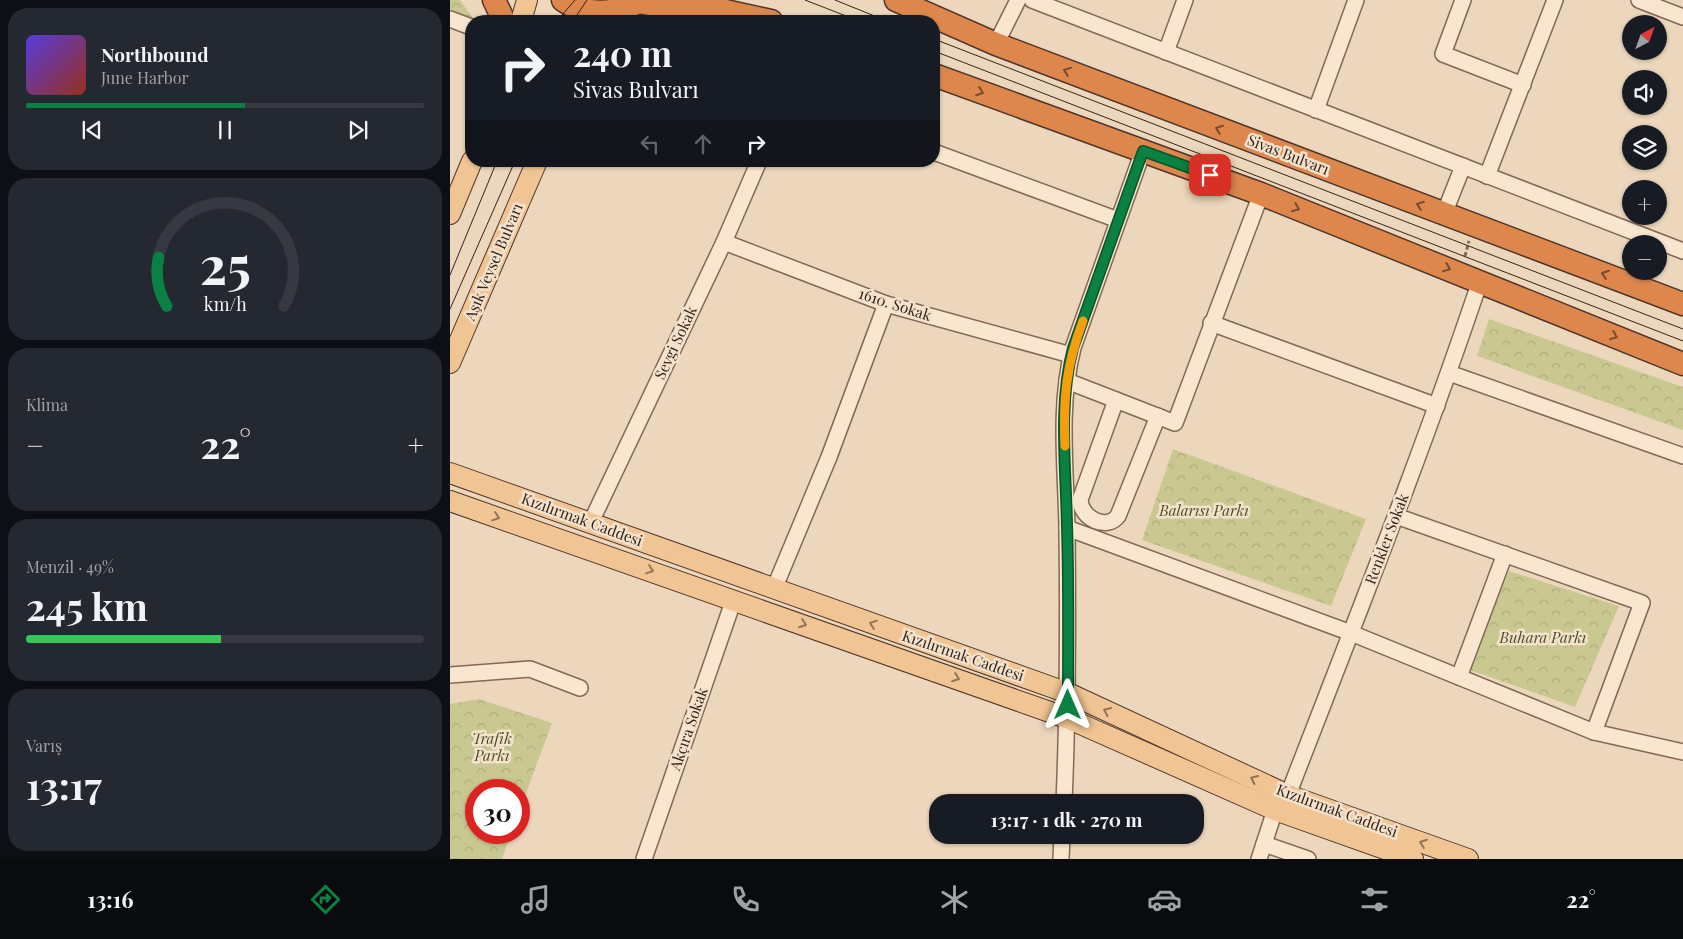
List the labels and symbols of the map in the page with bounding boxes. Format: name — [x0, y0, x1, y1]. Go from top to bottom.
north arrow — [1622, 15, 1668, 60]
one-way arrow — [1063, 67, 1072, 77]
one-way arrow — [975, 86, 983, 96]
one-way arrow — [1215, 124, 1224, 135]
street label: Sivas Bulvarı — [1245, 129, 1333, 179]
pin — [1189, 154, 1231, 196]
street label: Aşık Veysel Bulvarı — [459, 199, 527, 324]
one-way arrow — [1416, 201, 1424, 211]
one-way arrow — [1292, 202, 1300, 212]
one-way arrow — [1443, 262, 1451, 272]
one-way arrow — [1601, 270, 1609, 280]
street label: 1610. Sokak — [856, 283, 935, 325]
street label: Sevgi Sokak — [649, 302, 701, 383]
one-way arrow — [1609, 330, 1618, 340]
street label: Kızılırmak Caddesi — [519, 488, 646, 550]
street label: Renkler Sokak — [1360, 490, 1413, 587]
park label: Balarısı Parkı — [1158, 500, 1249, 520]
one-way arrow — [491, 511, 500, 521]
one-way arrow — [645, 564, 653, 574]
one-way arrow — [798, 618, 807, 628]
one-way arrow — [869, 620, 877, 630]
street label: Kızılırmak Caddesi — [900, 625, 1027, 685]
park label: Buhara Parkı — [1499, 627, 1586, 647]
one-way arrow — [951, 672, 960, 682]
position arrow — [1041, 678, 1093, 730]
street label: Akçıra Sokak — [664, 684, 712, 774]
one-way arrow — [1103, 707, 1112, 717]
park label: Trafik Parkı — [472, 728, 512, 765]
one-way arrow — [1250, 775, 1259, 786]
speed limit sign: 30 — [465, 779, 530, 844]
street label: Kızılırmak Caddesi — [1274, 779, 1401, 841]
one-way arrow — [1419, 839, 1427, 849]

